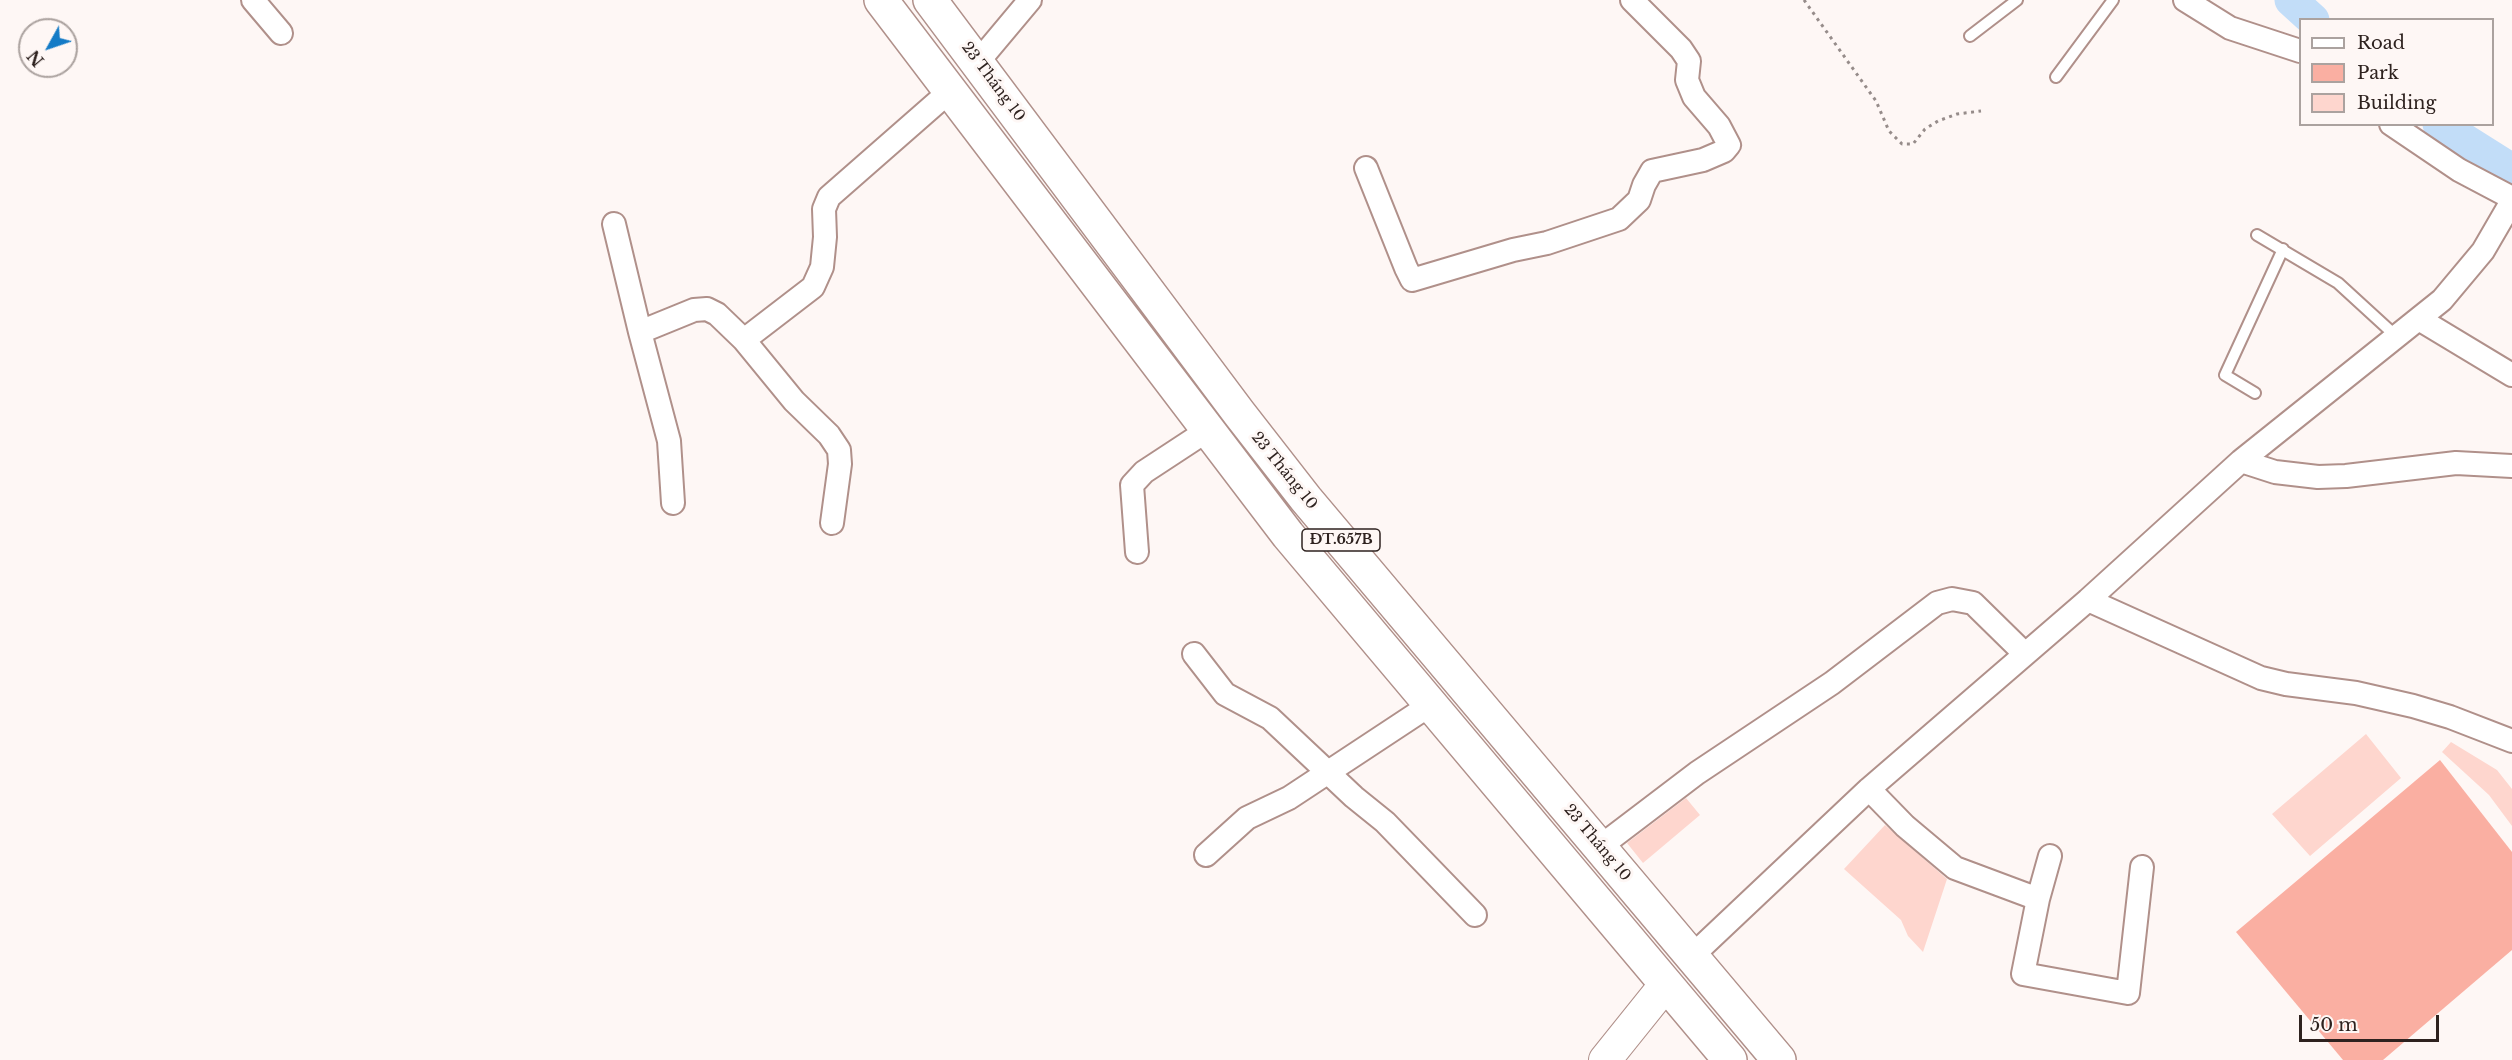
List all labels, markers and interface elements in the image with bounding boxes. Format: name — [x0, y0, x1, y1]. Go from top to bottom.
north arrow — [18, 18, 78, 78]
legend — [2299, 18, 2494, 126]
text: Road — [2357, 32, 2405, 54]
street label: 23 Tháng 10 — [957, 39, 1029, 125]
text: N — [23, 46, 48, 70]
text: Park — [2357, 62, 2399, 84]
text: Building — [2357, 92, 2436, 114]
street label: 23 Tháng 10 — [1247, 429, 1321, 513]
road number: ĐT.657B — [1302, 529, 1380, 551]
street label: 23 Tháng 10 — [1560, 801, 1634, 885]
scale bar — [2302, 1003, 2442, 1041]
text: 50 m — [2310, 1014, 2358, 1036]

